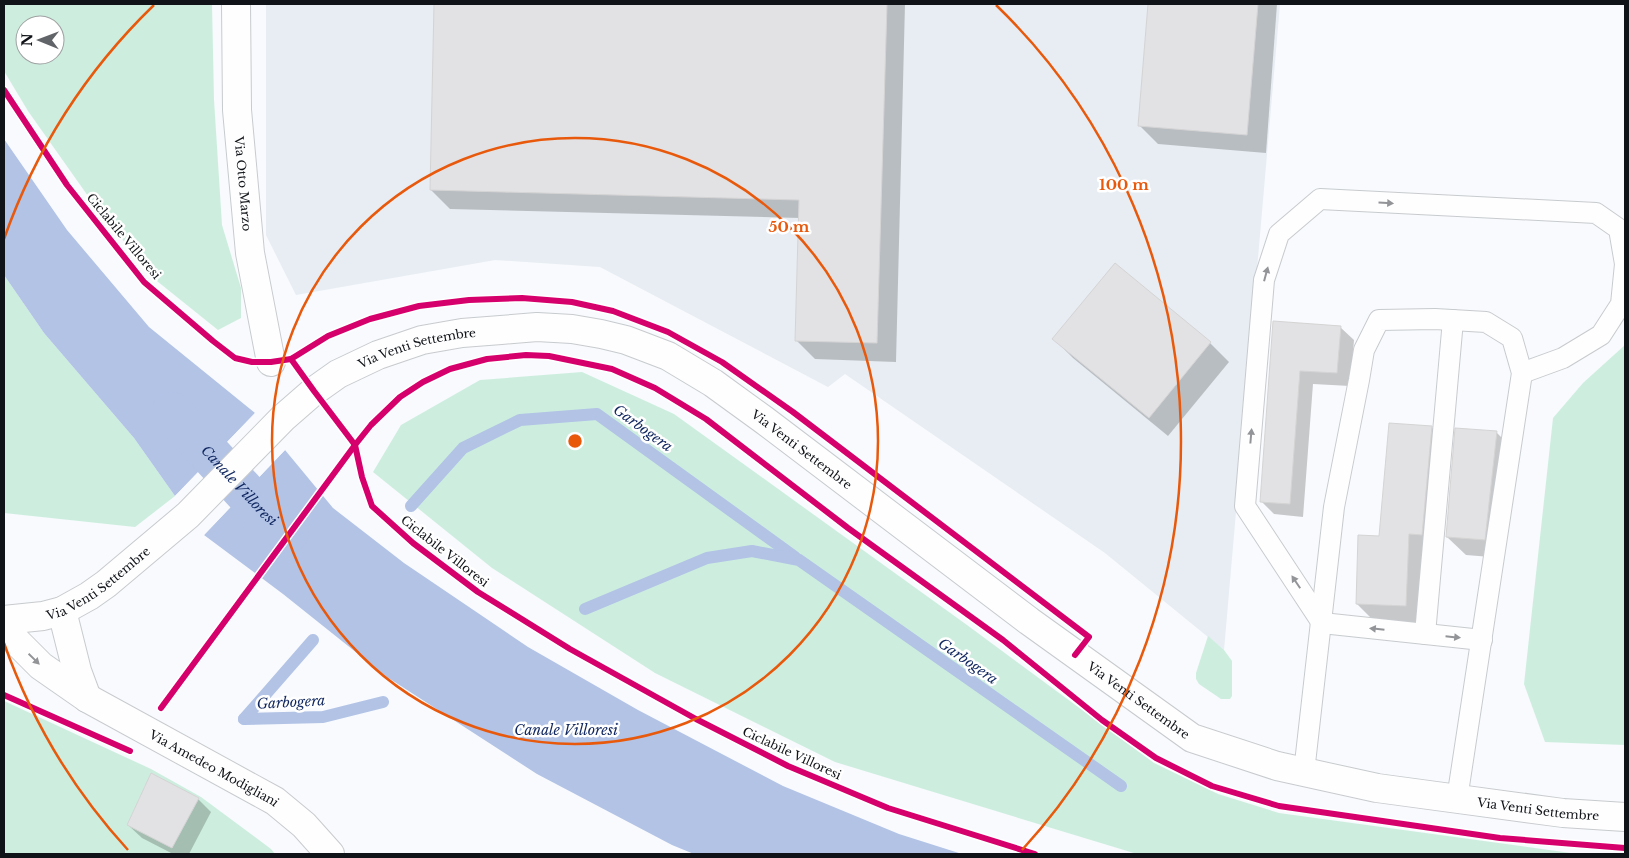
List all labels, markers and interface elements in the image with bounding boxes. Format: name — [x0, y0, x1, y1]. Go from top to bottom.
north arrow — [15, 15, 65, 65]
text: N — [18, 33, 36, 47]
street label: Via Otto Marzo — [232, 135, 255, 232]
text: 100 m — [1099, 175, 1149, 194]
street label: Ciclabile Villoresi — [84, 190, 164, 282]
one-way arrow — [1379, 199, 1395, 207]
text: 50 m — [769, 217, 810, 236]
one-way arrow — [1263, 266, 1271, 281]
street label: Via Venti Settembre — [354, 324, 476, 371]
water label: Garbogera — [610, 401, 676, 455]
street label: Via Venti Settembre — [748, 405, 855, 492]
one-way arrow — [1247, 427, 1255, 443]
centre of rings — [566, 432, 584, 450]
water label: Canale Villoresi — [197, 442, 281, 530]
street label: Ciclabile Villoresi — [398, 512, 492, 590]
street label: Via Venti Settembre — [44, 543, 153, 623]
one-way arrow — [1291, 576, 1300, 589]
one-way arrow — [1368, 625, 1384, 633]
one-way arrow — [1446, 633, 1462, 641]
water label: Garbogera — [935, 634, 1001, 688]
one-way arrow — [27, 653, 39, 665]
street label: Via Venti Settembre — [1084, 657, 1193, 742]
water label: Garbogera — [256, 691, 326, 713]
water label: Canale Villoresi — [514, 721, 618, 739]
street label: Ciclabile Villoresi — [740, 724, 844, 782]
street label: Via Amedeo Modigliani — [146, 726, 282, 809]
street label: Via Venti Settembre — [1476, 794, 1600, 823]

